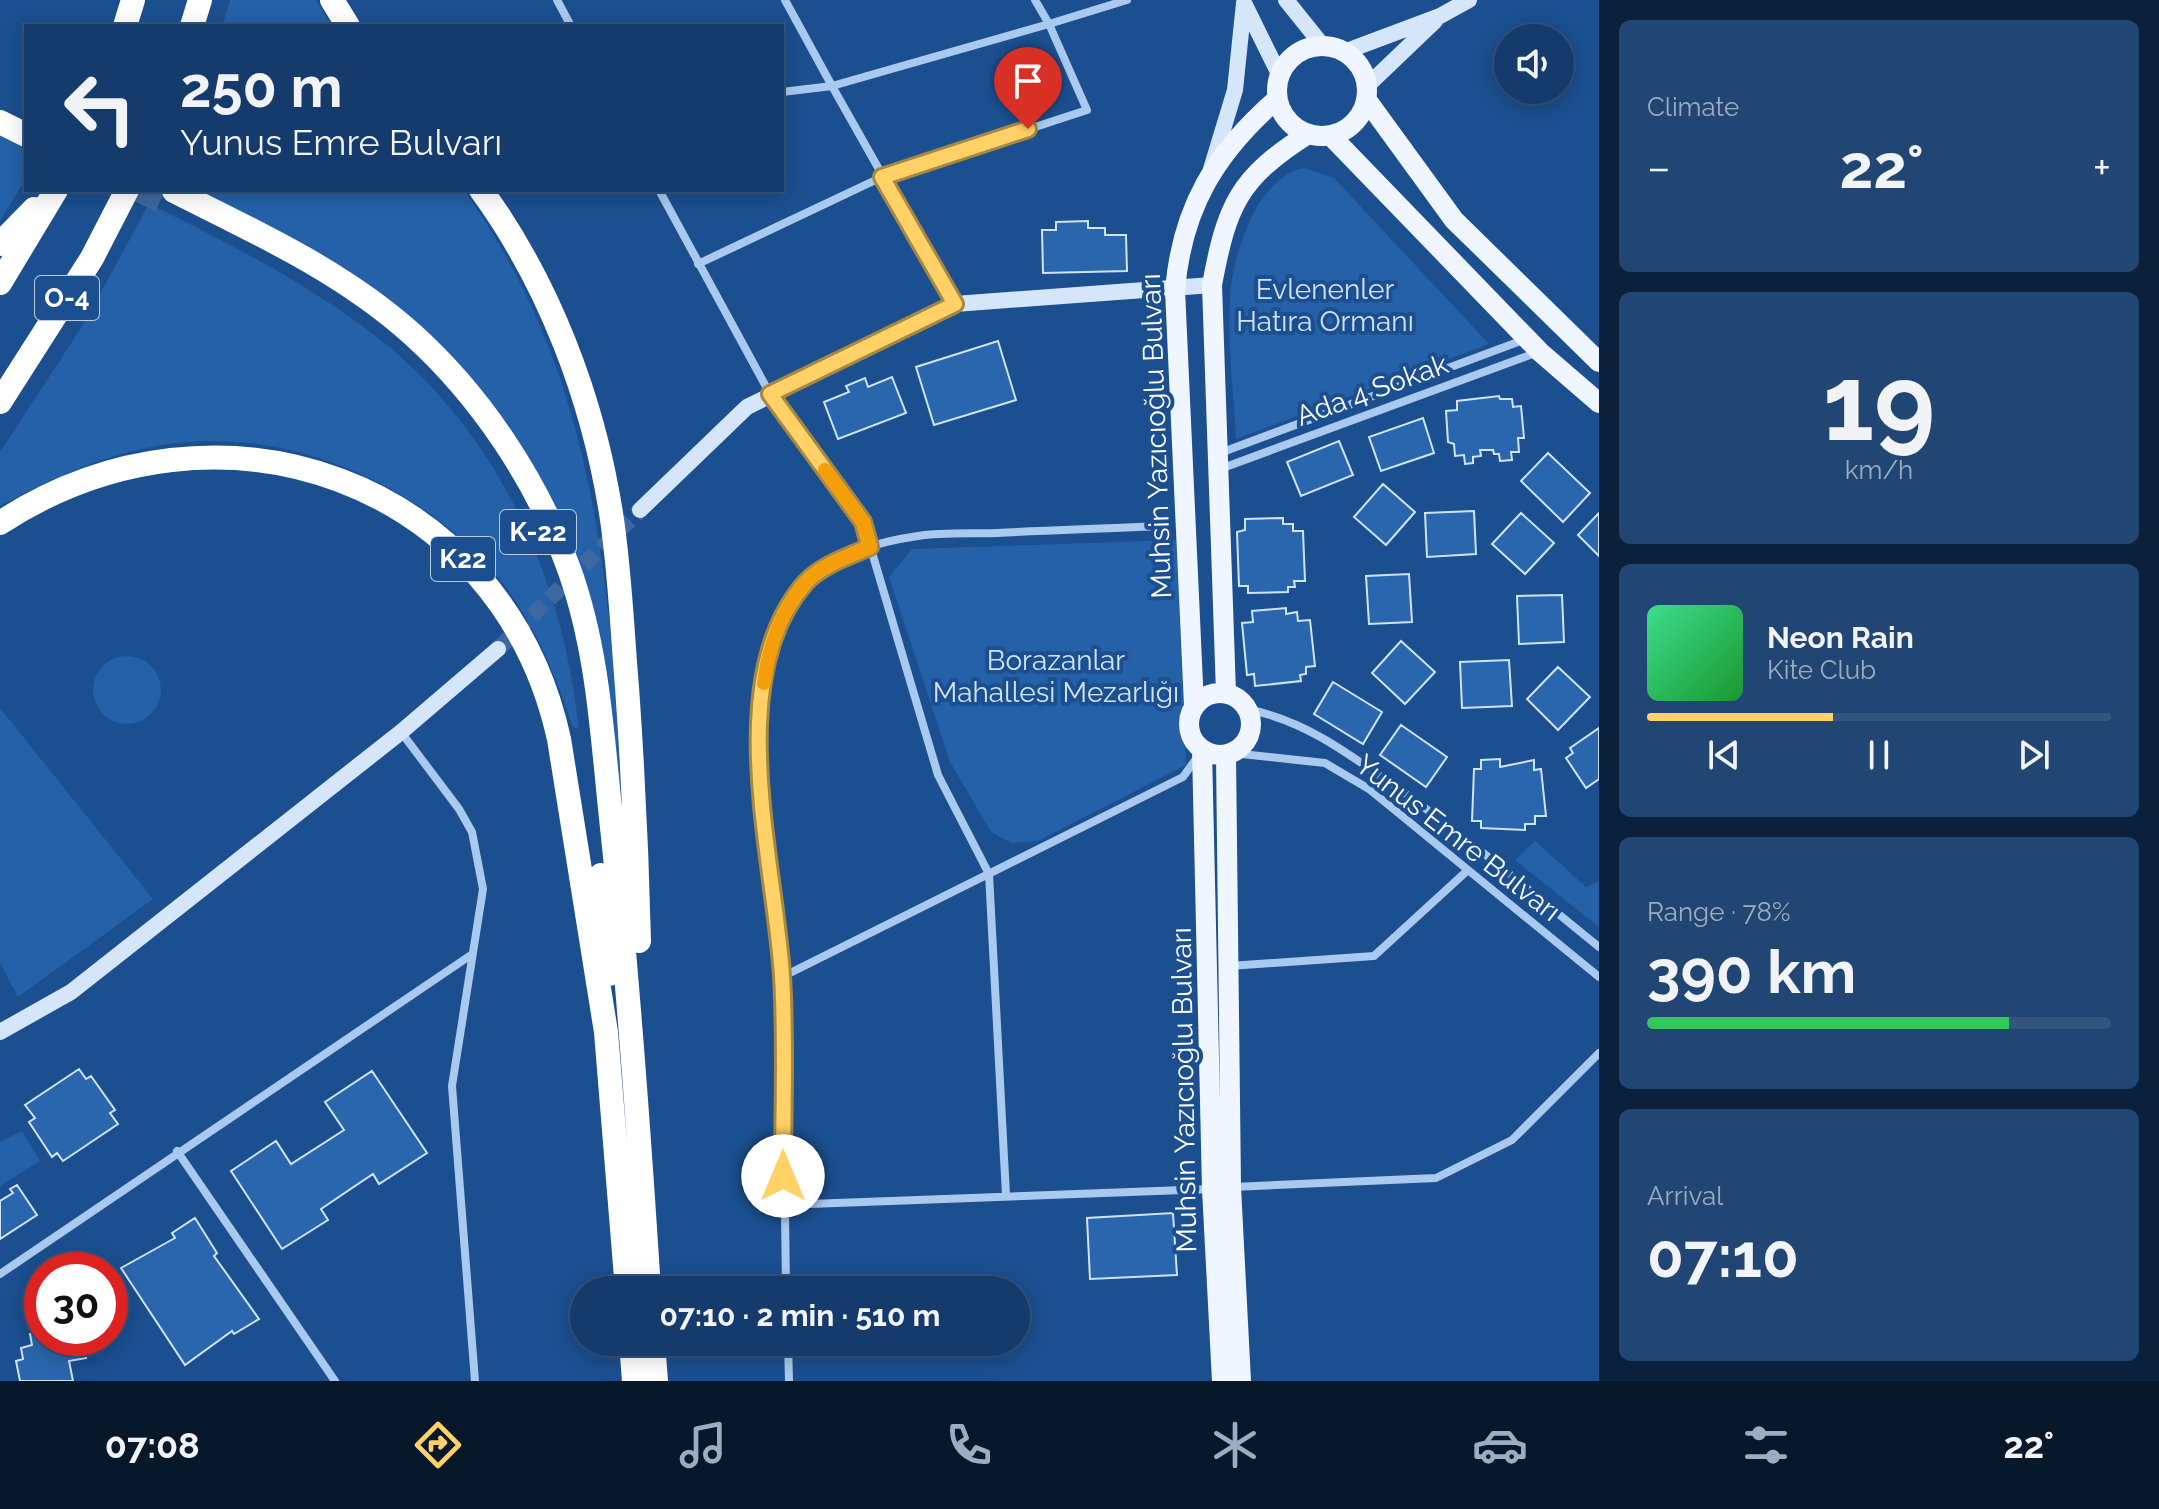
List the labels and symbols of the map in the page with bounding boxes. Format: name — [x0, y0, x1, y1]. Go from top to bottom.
pin — [994, 47, 1062, 129]
street label: Muhsin Yazıcıoğlu Bulvarı — [1134, 273, 1178, 599]
park label: Evlenenler Hatıra Ormanı — [1236, 273, 1414, 338]
road number: O-4 — [35, 276, 99, 320]
street label: Ada 4 Sokak — [1292, 347, 1453, 433]
road number: K-22 — [500, 510, 576, 554]
road number: K22 — [431, 537, 495, 581]
park label: Borazanlar Mahallesi Mezarlığı — [933, 644, 1179, 709]
street label: Yunus Emre Bulvarı — [1349, 748, 1567, 928]
street label: Muhsin Yazıcıoğlu Bulvarı — [1165, 927, 1203, 1253]
position arrow — [741, 1134, 825, 1218]
speed limit sign: 30 — [24, 1252, 128, 1356]

